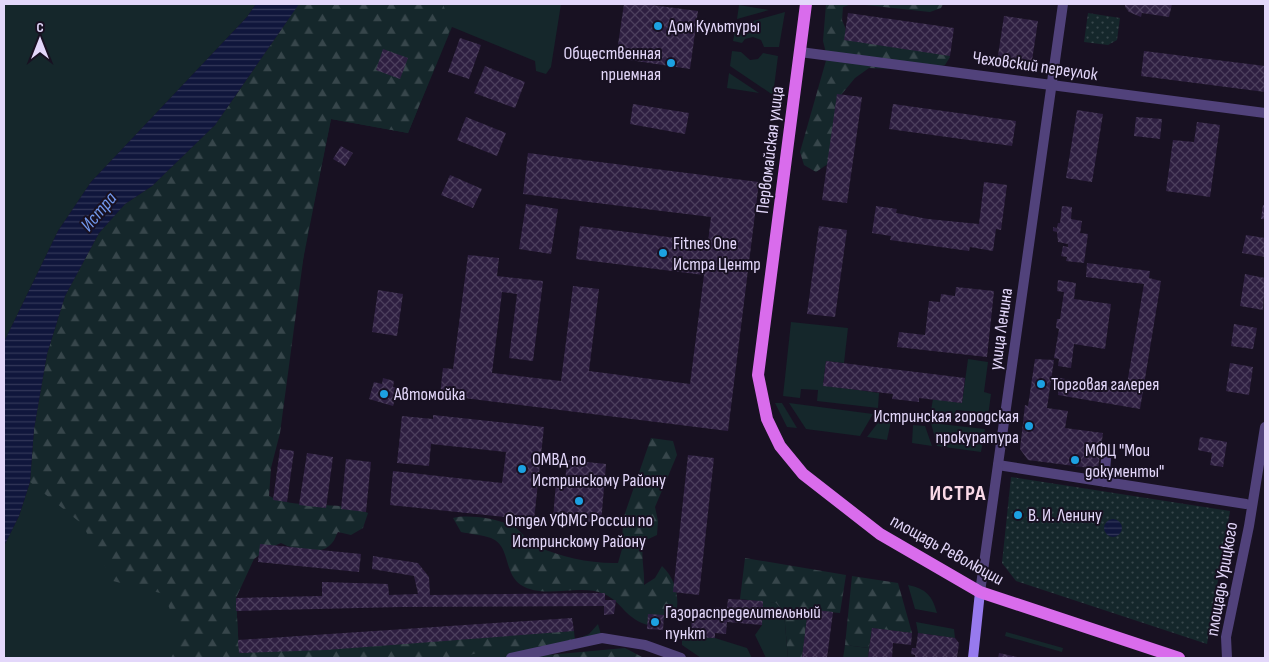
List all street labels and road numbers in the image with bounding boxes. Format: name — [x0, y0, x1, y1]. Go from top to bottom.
street label: Чеховский переулок — [971, 47, 1099, 85]
street label: Первомайская улица — [752, 85, 788, 215]
street label: улица Ленина — [985, 287, 1017, 371]
street label: площадь Революции — [887, 510, 1007, 590]
street label: площадь Урицкого — [1202, 520, 1242, 638]

